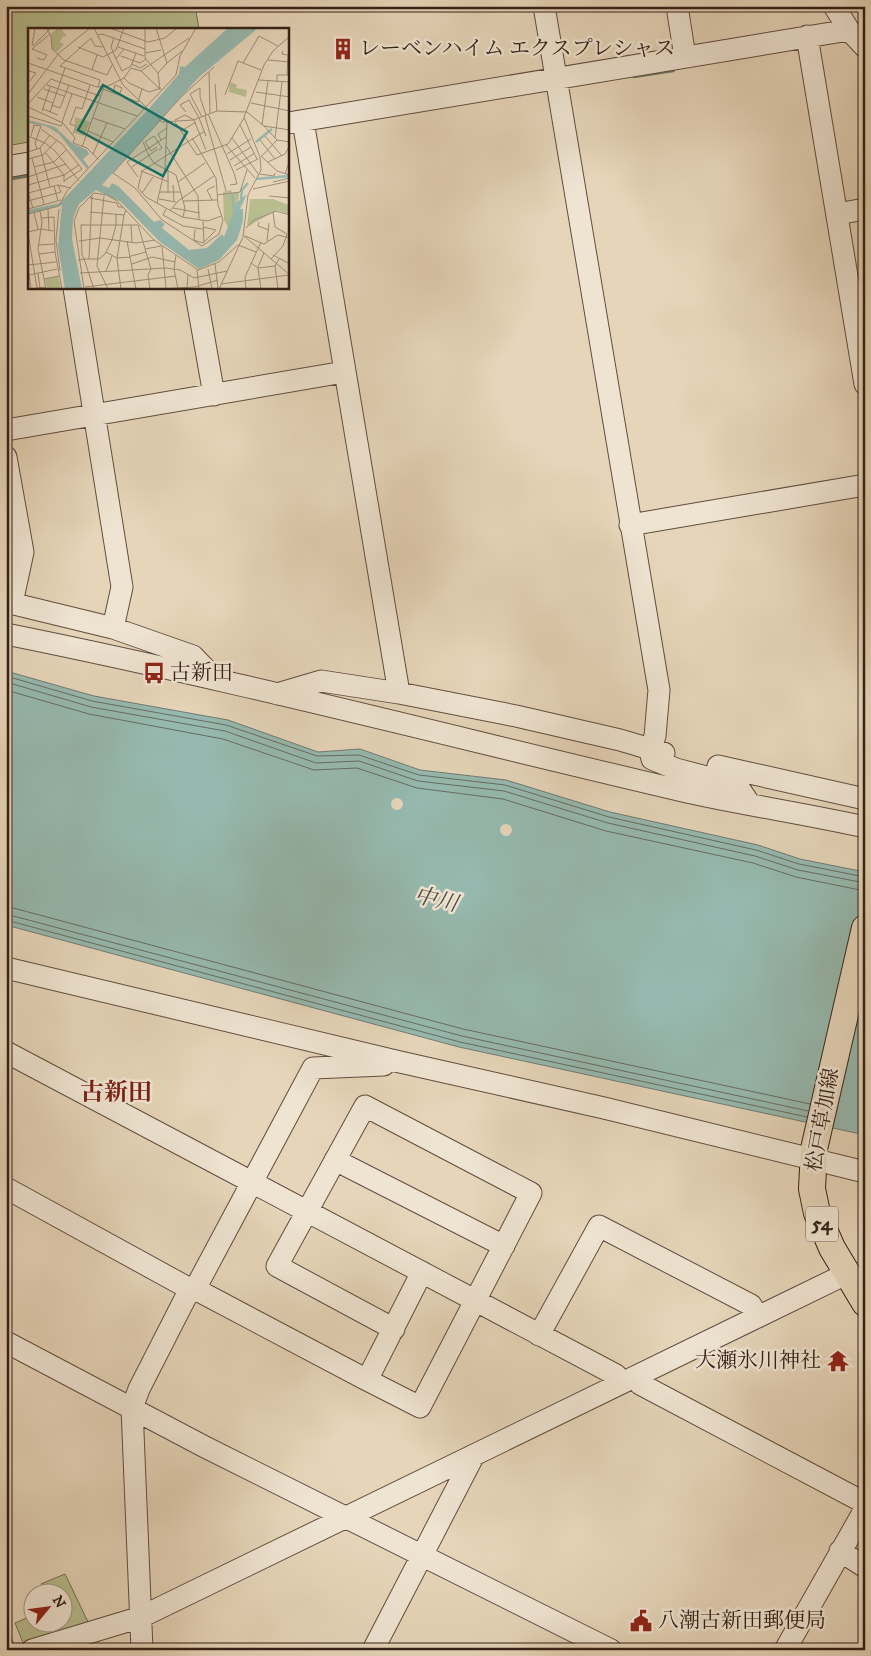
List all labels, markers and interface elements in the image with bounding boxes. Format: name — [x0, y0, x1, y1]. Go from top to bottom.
inset map — [28, 28, 289, 289]
building icon: レーベンハイム エクスプレシャス — [330, 36, 356, 62]
place label: レーベンハイム エクスプレシャス — [359, 36, 675, 62]
bus stop icon: 古新田 — [141, 660, 167, 686]
place label: 古新田 — [170, 660, 233, 686]
water label: 中川 — [412, 882, 462, 919]
street label: 松戸草加線 — [801, 1066, 845, 1174]
district label: 古新田 — [80, 1078, 152, 1108]
road number: 54 — [806, 1206, 838, 1242]
place label: 大瀬氷川神社 — [695, 1348, 821, 1374]
temple icon: 大瀬氷川神社 — [825, 1348, 851, 1374]
north arrow — [22, 1584, 72, 1634]
text: N — [48, 1593, 69, 1612]
public building icon: 八潮古新田郵便局 — [628, 1608, 654, 1634]
place label: 八潮古新田郵便局 — [658, 1608, 826, 1634]

